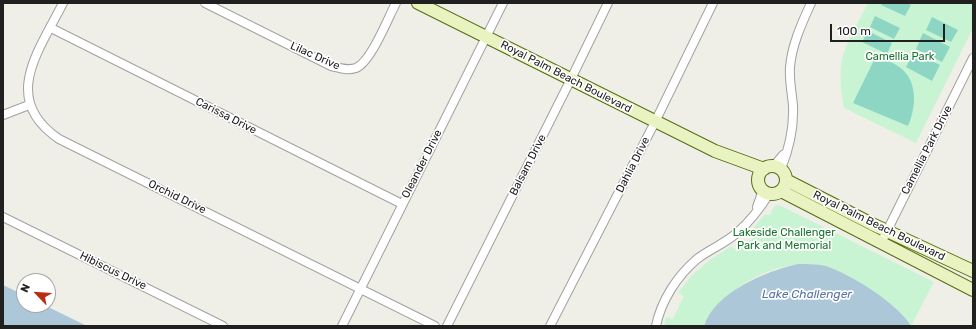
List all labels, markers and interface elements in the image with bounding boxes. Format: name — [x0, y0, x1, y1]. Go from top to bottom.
scale bar — [832, 16, 947, 42]
text: 100 m — [837, 24, 871, 38]
street label: Royal Palm Beach Boulevard — [498, 38, 634, 116]
street label: Lilac Drive — [288, 39, 342, 73]
park label: Camellia Park — [866, 50, 934, 64]
street label: Carissa Drive — [193, 95, 259, 137]
street label: Camellia Park Drive — [899, 103, 955, 197]
street label: Oleander Drive — [399, 128, 445, 200]
street label: Balsam Drive — [507, 132, 549, 198]
street label: Dahlia Drive — [613, 135, 653, 195]
street label: Orchid Drive — [146, 177, 208, 217]
street label: Royal Palm Beach Boulevard — [811, 188, 947, 264]
park label: Lakeside Challenger Park and Memorial — [733, 226, 835, 252]
street label: Hibiscus Drive — [77, 249, 149, 293]
north arrow — [16, 273, 56, 313]
text: N — [18, 282, 33, 294]
water label: Lake Challenger — [762, 288, 852, 302]

